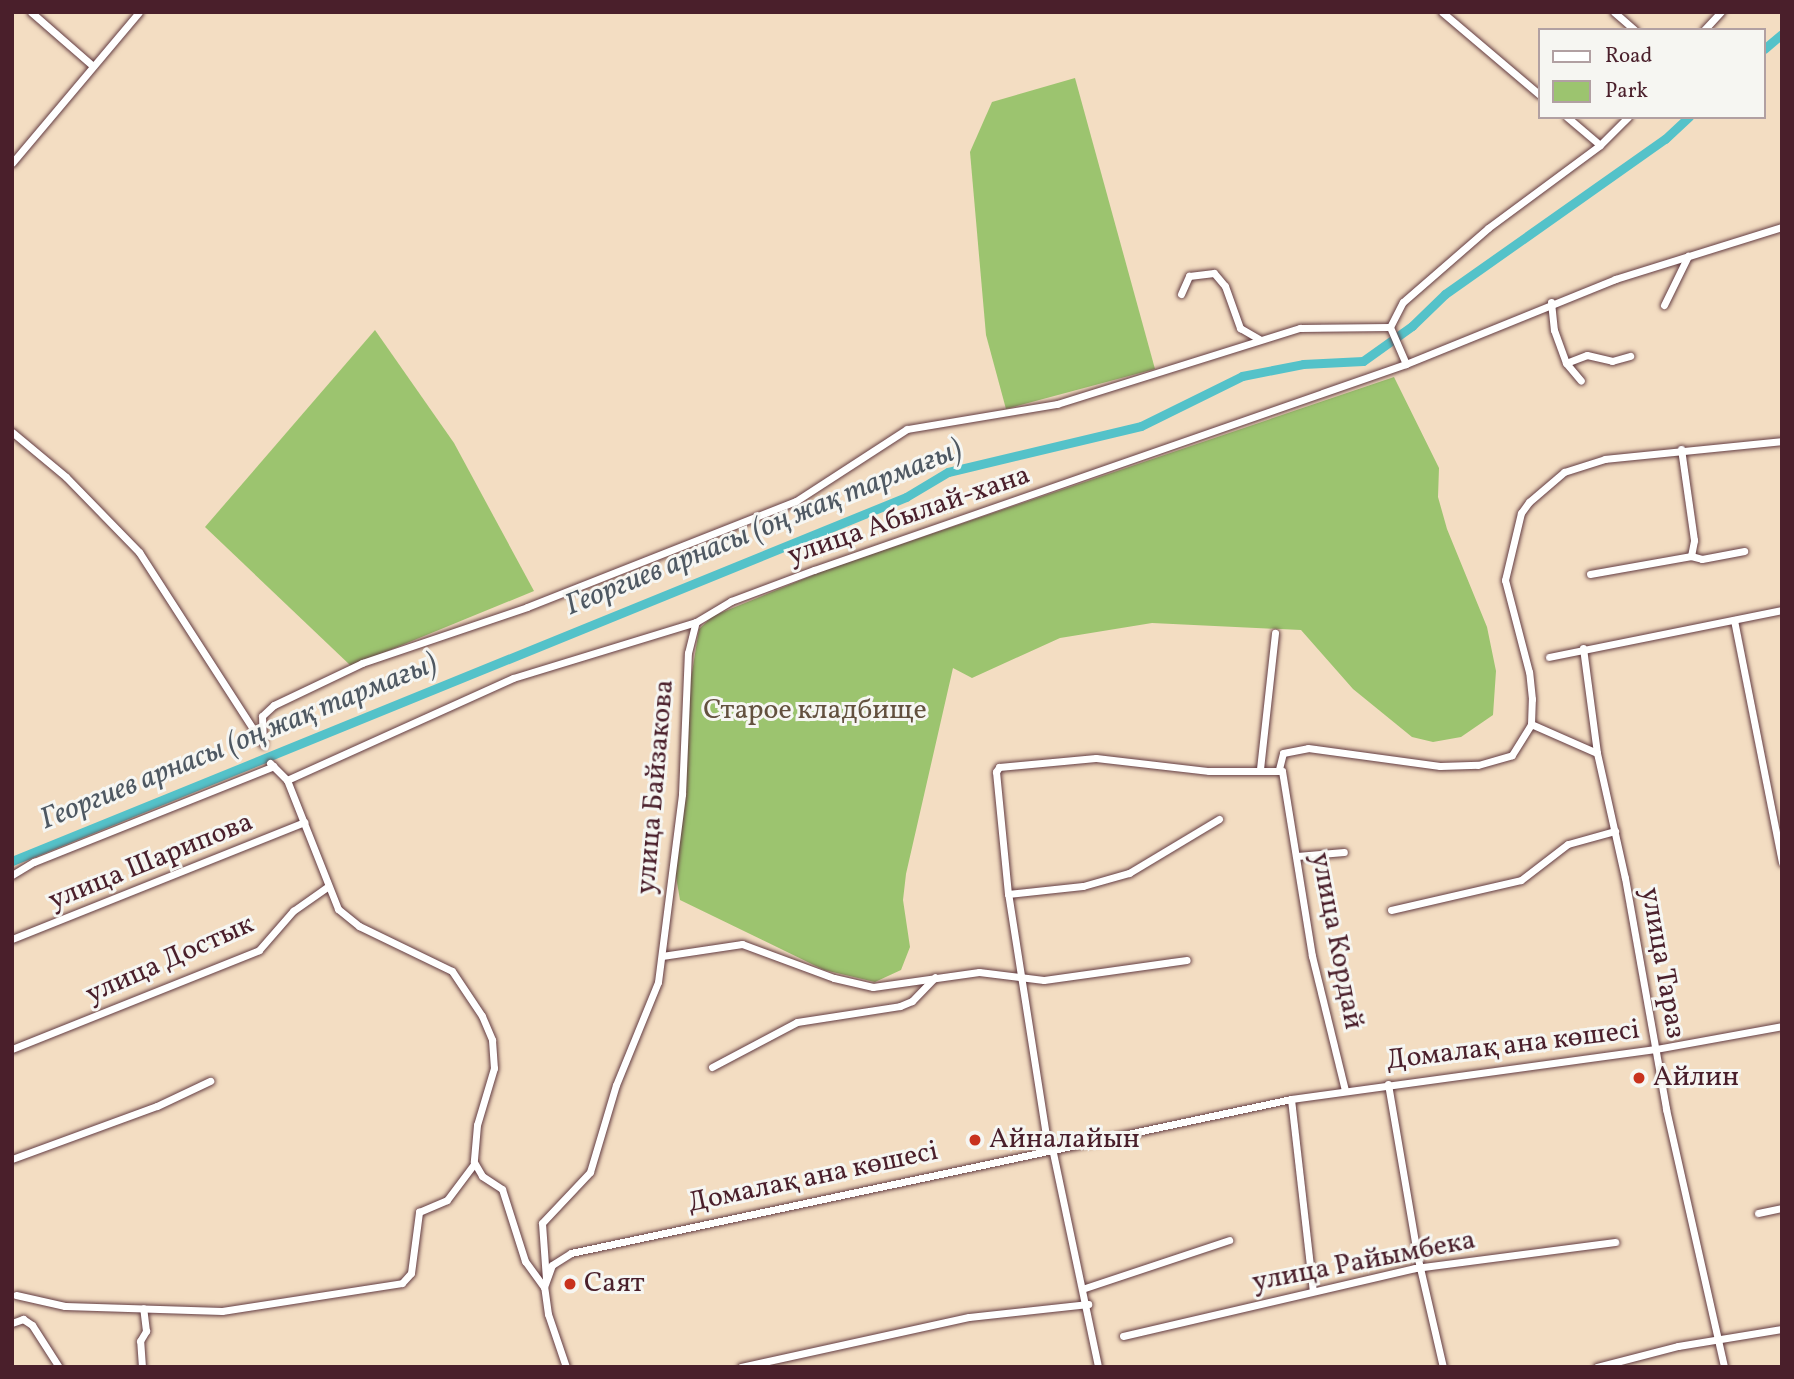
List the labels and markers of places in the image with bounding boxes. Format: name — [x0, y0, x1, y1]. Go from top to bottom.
place label: Айлин — [1653, 1061, 1739, 1095]
marker: Айлин — [1631, 1070, 1647, 1086]
place label: Айналайын — [989, 1123, 1140, 1157]
marker: Айналайын — [967, 1132, 983, 1148]
place label: Саят — [584, 1267, 645, 1301]
marker: Саят — [562, 1276, 578, 1292]

